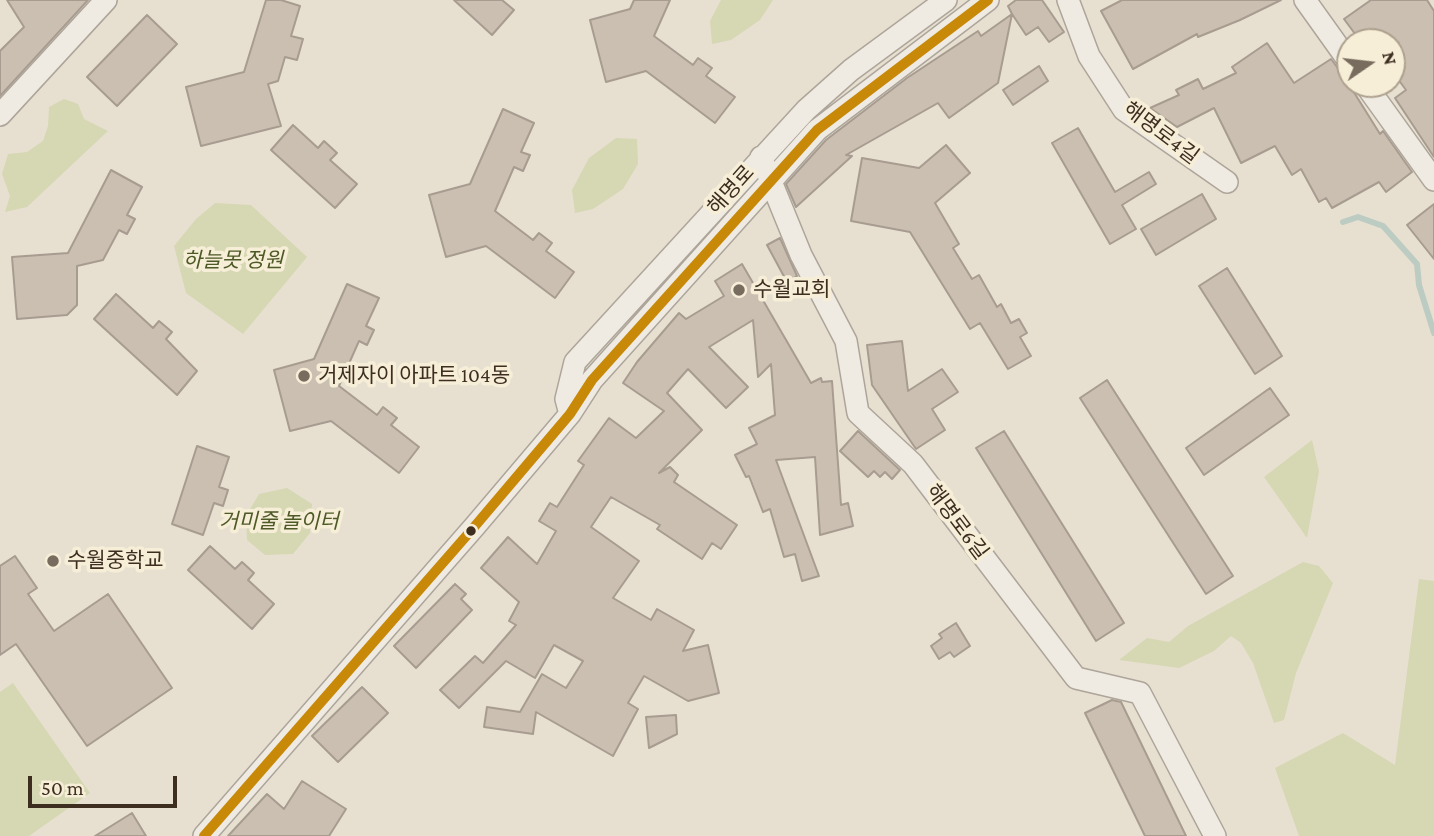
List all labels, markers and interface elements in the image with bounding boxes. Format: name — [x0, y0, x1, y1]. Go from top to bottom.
north arrow — [1336, 28, 1406, 98]
text: N — [1378, 49, 1402, 67]
street label: 해명로4길 — [1118, 96, 1204, 170]
street label: 해명로 — [702, 160, 760, 220]
park label: 하늘못 정원 — [183, 248, 283, 274]
place label: 수월교회 — [753, 277, 830, 303]
marker: 수월교회 — [731, 282, 747, 298]
place label: 거제자이 아파트 104동 — [318, 363, 510, 389]
marker: 거제자이 아파트 104동 — [296, 368, 312, 384]
street label: 해명로6길 — [920, 479, 994, 565]
park label: 거미줄 놀이터 — [219, 509, 339, 535]
unlabelled marker — [464, 524, 478, 538]
place label: 수월중학교 — [67, 548, 164, 574]
marker: 수월중학교 — [45, 553, 61, 569]
scale bar — [32, 762, 180, 806]
text: 50 m — [41, 776, 84, 800]

